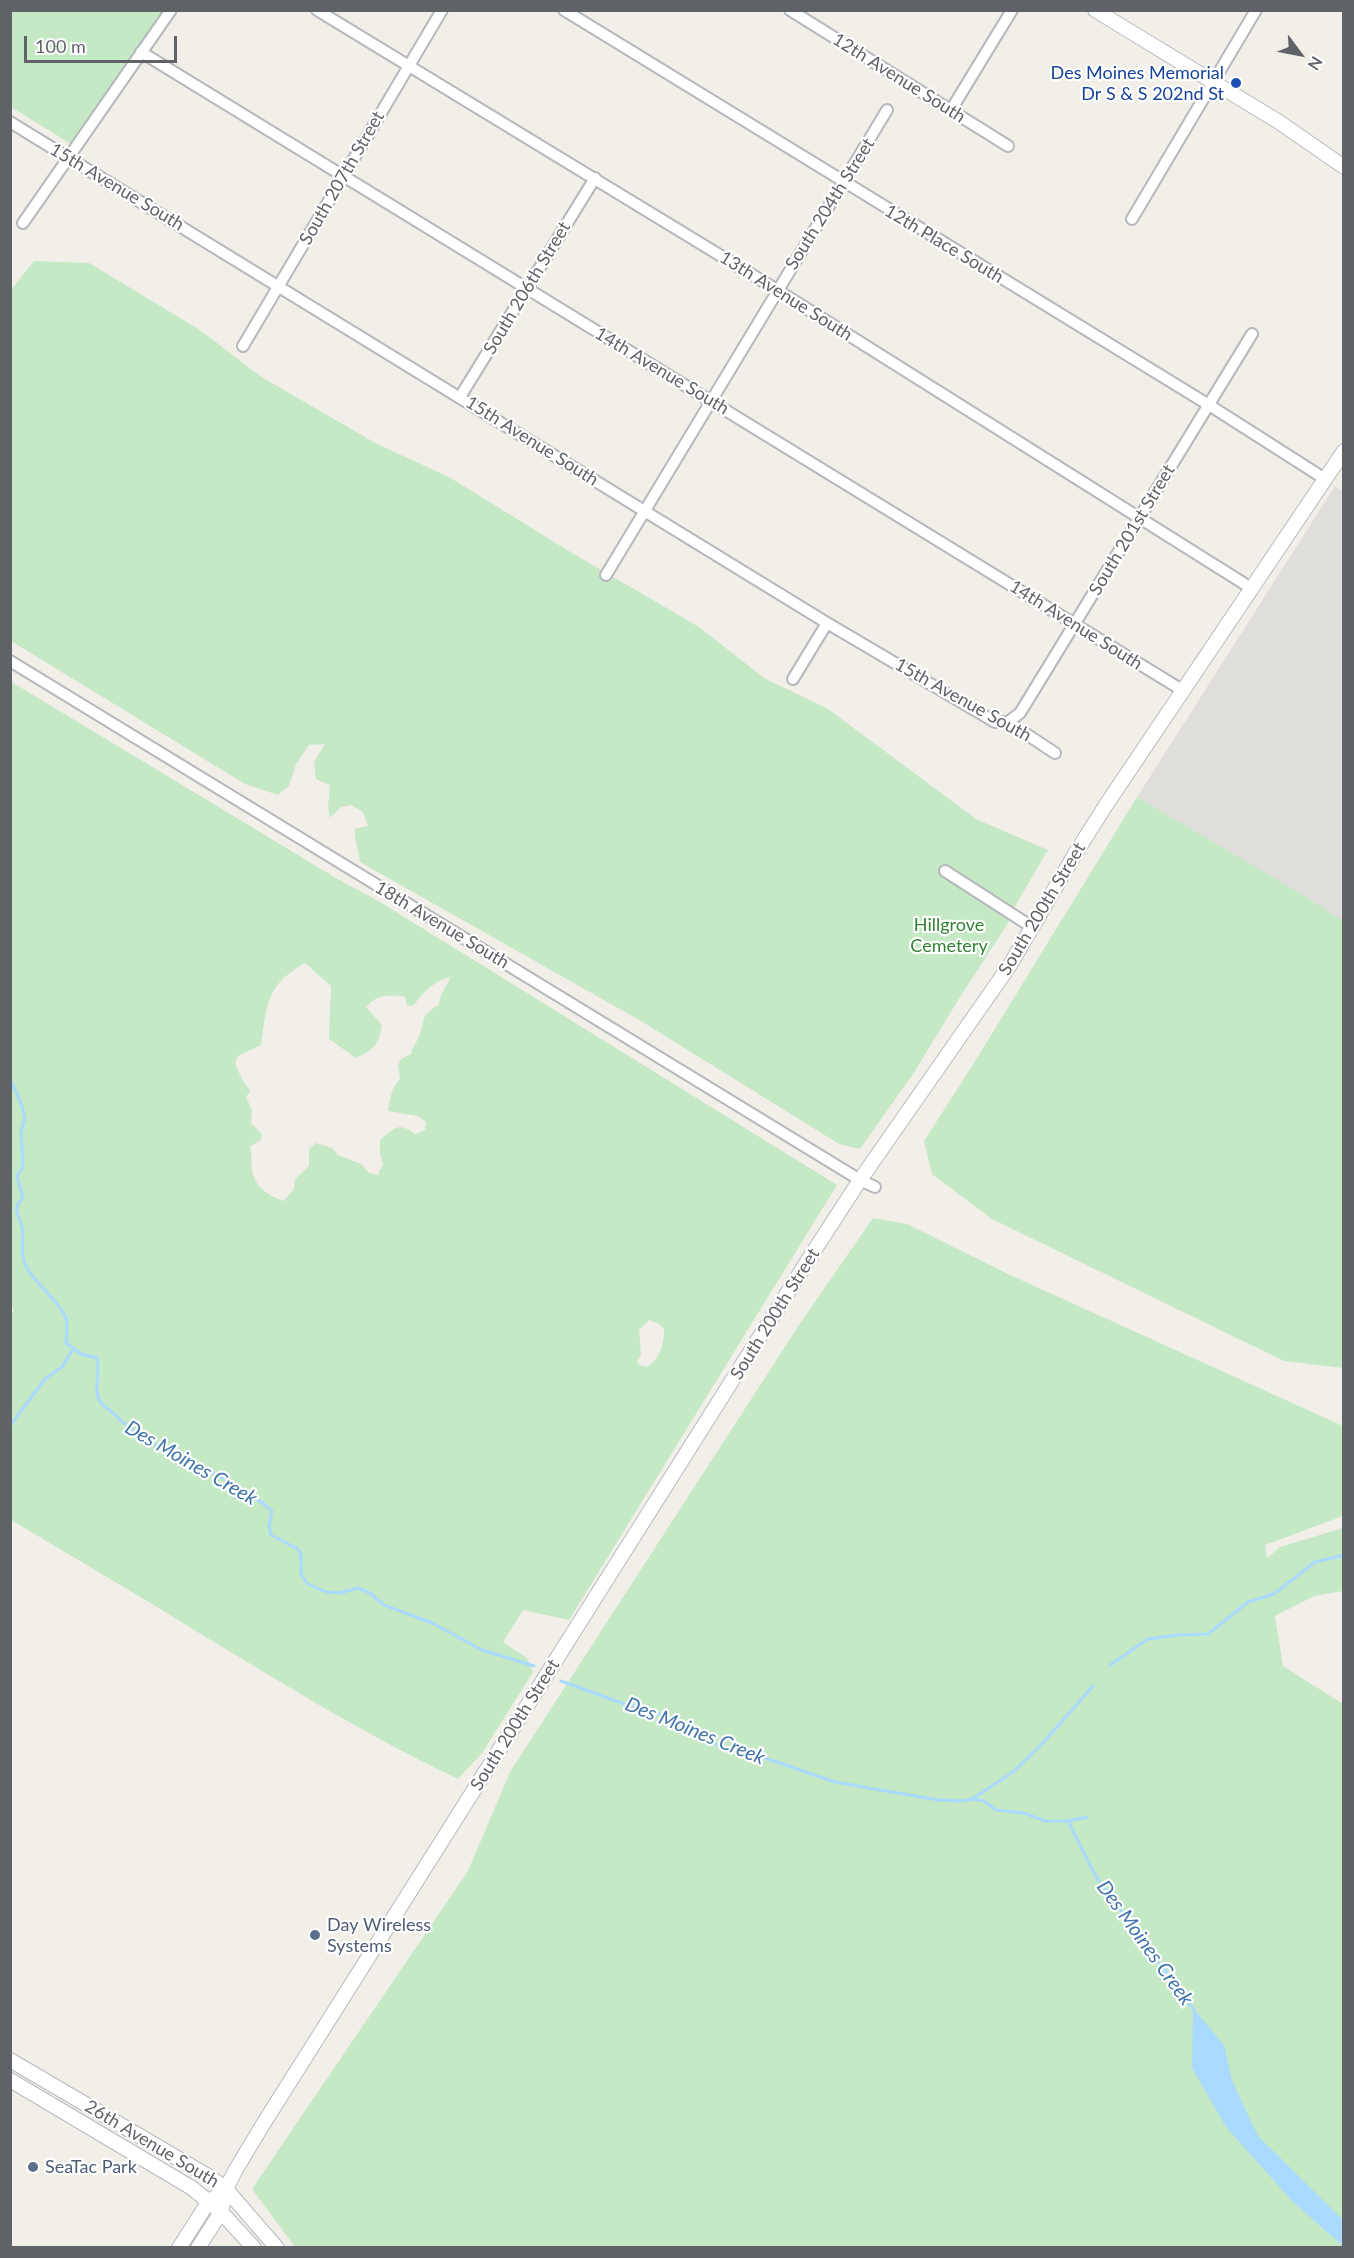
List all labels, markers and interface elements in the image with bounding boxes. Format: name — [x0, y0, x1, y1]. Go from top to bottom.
scale bar — [27, 24, 180, 62]
north arrow — [1270, 24, 1330, 84]
street label: 12th Avenue South — [829, 28, 969, 128]
text: 100 m — [35, 35, 86, 57]
text: N — [1304, 54, 1327, 74]
place label: Des Moines Memorial Dr S & S 202nd St — [1051, 62, 1224, 104]
marker: Des Moines Memorial Dr S & S 202nd St — [1229, 76, 1243, 90]
street label: South 207th Street — [295, 107, 389, 249]
street label: South 204th Street — [781, 134, 879, 274]
street label: 15th Avenue South — [46, 138, 188, 236]
street label: 12th Place South — [881, 200, 1007, 288]
street label: South 206th Street — [479, 218, 575, 358]
street label: 13th Avenue South — [716, 246, 856, 346]
street label: 14th Avenue South — [591, 322, 733, 420]
street label: 15th Avenue South — [462, 391, 602, 491]
street label: South 201st Street — [1084, 461, 1180, 599]
street label: 14th Avenue South — [1006, 575, 1146, 675]
street label: 15th Avenue South — [891, 654, 1035, 746]
street label: South 200th Street — [994, 839, 1090, 979]
street label: 18th Avenue South — [371, 876, 513, 974]
park label: Hillgrove Cemetery — [910, 914, 988, 956]
street label: South 200th Street — [726, 1244, 824, 1384]
water label: Des Moines Creek — [121, 1415, 261, 1511]
street label: South 200th Street — [466, 1655, 564, 1795]
water label: Des Moines Creek — [622, 1692, 768, 1770]
water label: Des Moines Creek — [1092, 1876, 1198, 2010]
place label: Day Wireless Systems — [327, 1914, 431, 1956]
marker: Day Wireless Systems — [308, 1928, 322, 1942]
street label: 26th Avenue South — [81, 2095, 223, 2193]
place label: SeaTac Park — [45, 2156, 137, 2178]
marker: SeaTac Park — [26, 2160, 40, 2174]

